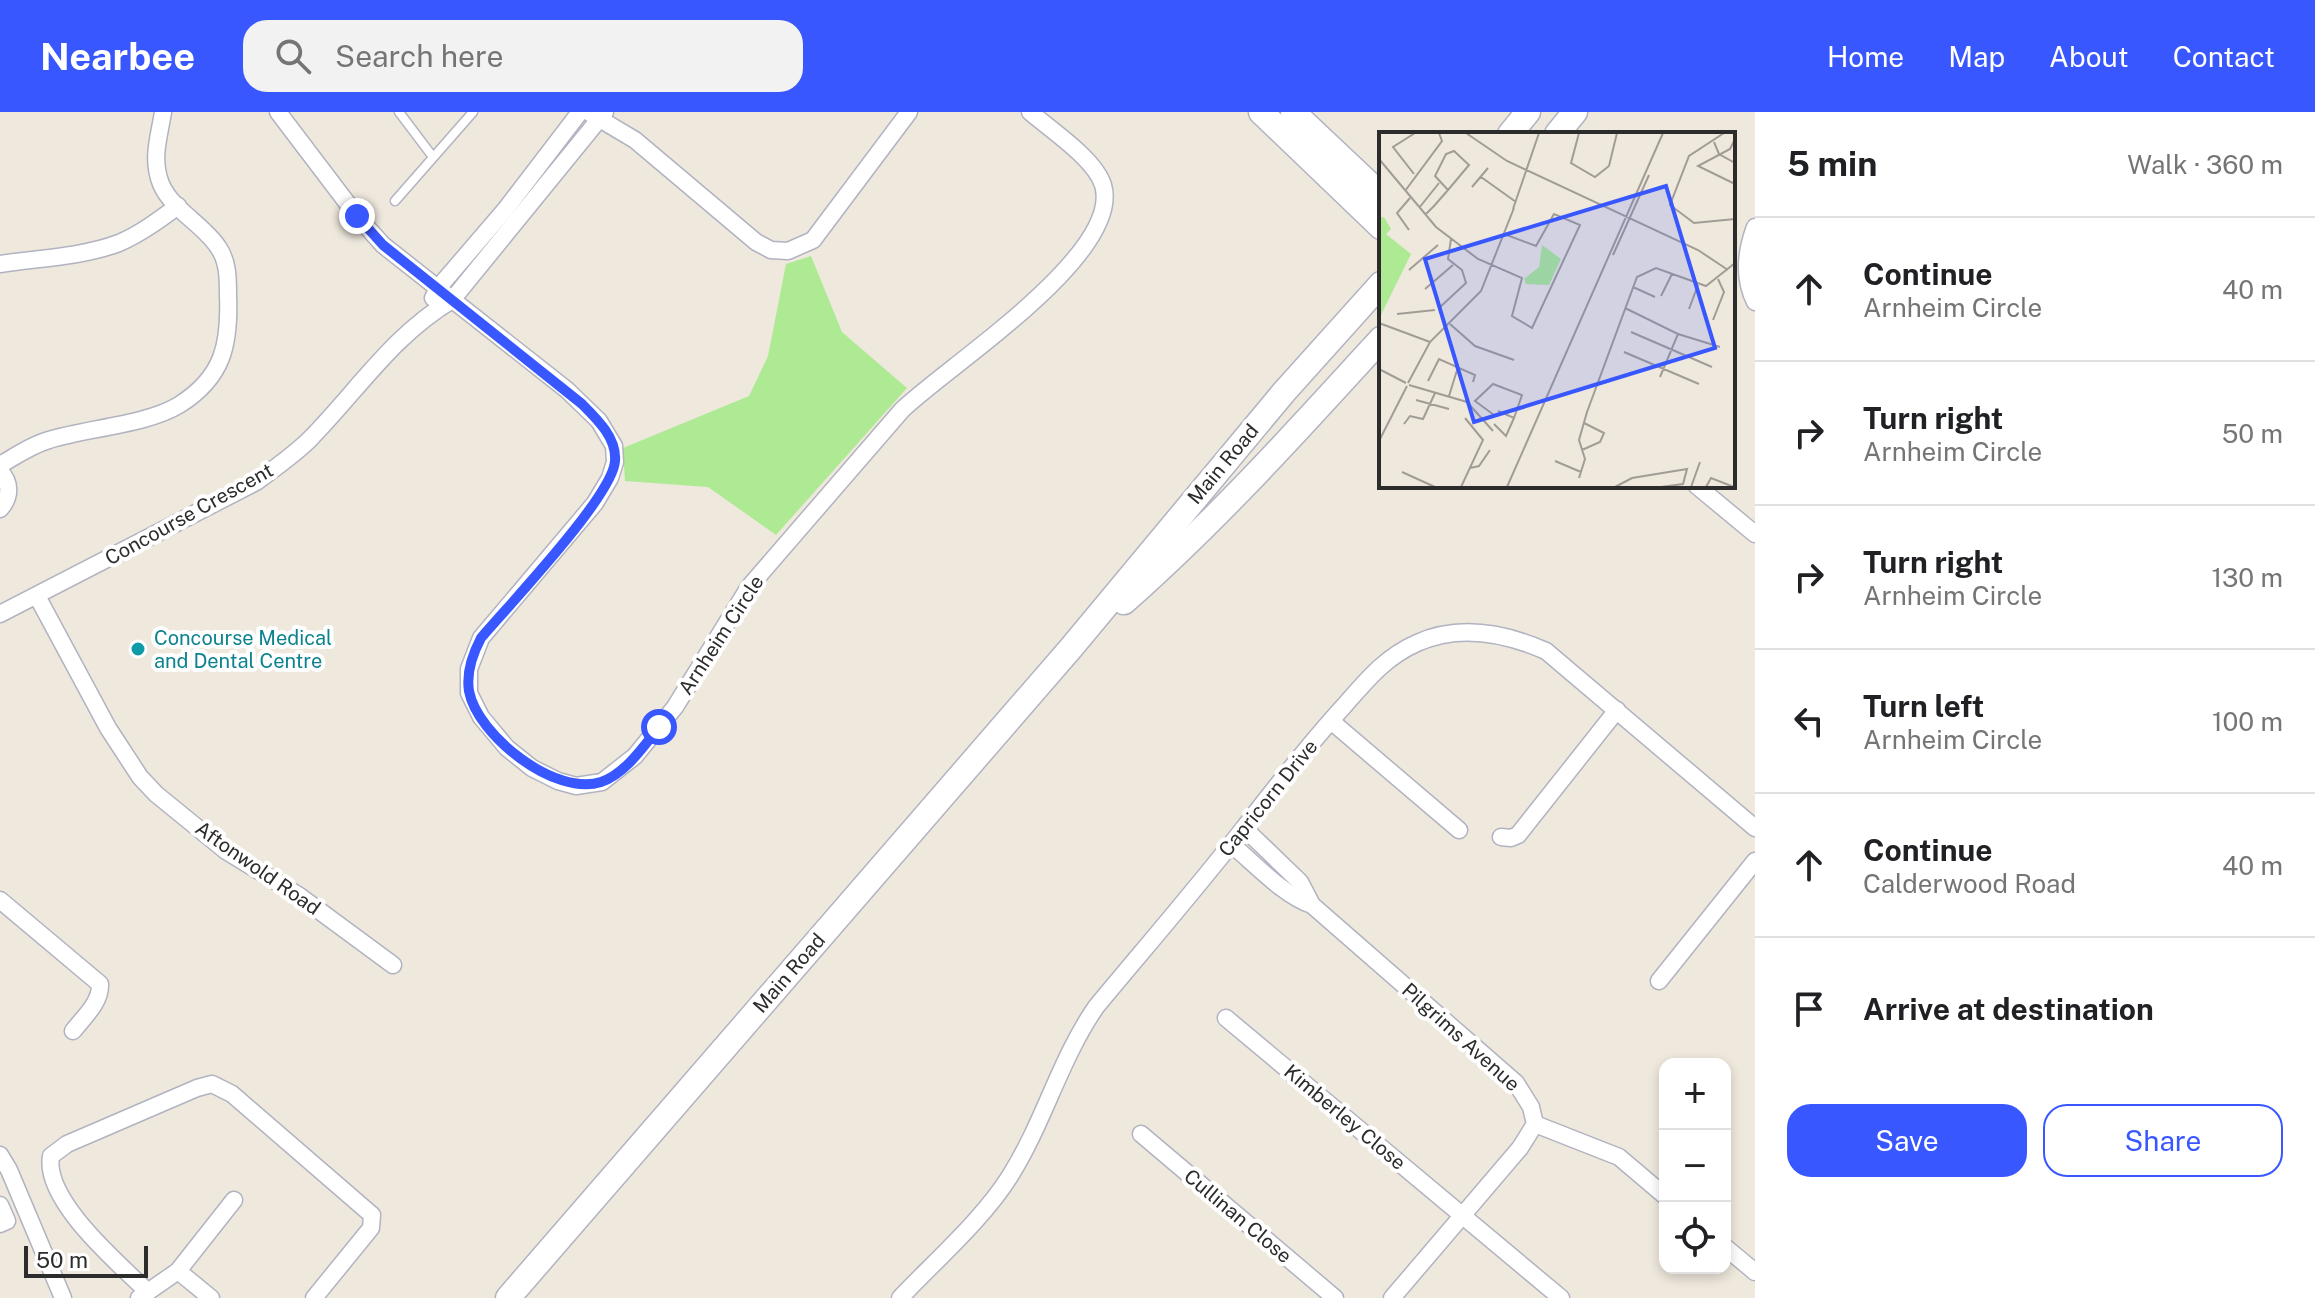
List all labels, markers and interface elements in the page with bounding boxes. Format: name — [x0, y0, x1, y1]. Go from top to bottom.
search box — [243, 20, 803, 92]
text: Nearbee — [40, 34, 195, 79]
icon: search — [271, 34, 315, 78]
text: Search here — [335, 38, 504, 74]
text: Home — [1827, 40, 1904, 73]
text: Map — [1948, 40, 2005, 73]
text: About — [2049, 40, 2129, 73]
text: Contact — [2173, 40, 2275, 73]
inset map — [1379, 132, 1735, 488]
text: 5 min — [1787, 144, 1877, 184]
text: Walk · 360 m — [2127, 149, 2283, 180]
route end — [339, 198, 375, 234]
text: Continue — [1863, 256, 1993, 292]
icon: ahead — [1787, 267, 1831, 311]
text: 40 m — [2222, 274, 2283, 305]
text: Arnheim Circle — [1863, 292, 2042, 323]
text: Turn right — [1863, 400, 2003, 436]
icon: right — [1787, 411, 1831, 455]
text: 50 m — [2222, 418, 2283, 449]
street label: Main Road — [1182, 419, 1264, 509]
text: Arnheim Circle — [1863, 436, 2042, 467]
street label: Concourse Crescent — [101, 458, 277, 570]
text: Turn right — [1863, 544, 2003, 580]
icon: right — [1787, 555, 1831, 599]
text: 130 m — [2211, 562, 2283, 593]
street label: Arnheim Circle — [673, 571, 769, 699]
text: Arnheim Circle — [1863, 580, 2042, 611]
place label: Concourse Medical and Dental Centre — [154, 626, 332, 673]
marker: Concourse Medical and Dental Centre — [129, 640, 147, 658]
text: Turn left — [1863, 688, 1984, 724]
icon: left — [1787, 699, 1831, 743]
text: 100 m — [2212, 706, 2283, 737]
route start — [641, 709, 677, 745]
text: Arnheim Circle — [1863, 724, 2042, 755]
street label: Capricorn Drive — [1213, 735, 1323, 861]
street label: Aftonwold Road — [191, 816, 325, 920]
text: Continue — [1863, 832, 1993, 868]
icon: ahead — [1787, 843, 1831, 887]
text: 40 m — [2222, 850, 2283, 881]
text: Calderwood Road — [1863, 868, 2076, 899]
street label: Main Road — [748, 928, 830, 1018]
street label: Pilgrims Avenue — [1397, 978, 1525, 1096]
icon: arrive — [1787, 987, 1831, 1031]
text: Arrive at destination — [1863, 991, 2154, 1027]
map controls — [1659, 1058, 1731, 1274]
button: + — [1659, 1058, 1731, 1130]
street label: Kimberley Close — [1279, 1059, 1411, 1175]
button: Save — [1787, 1104, 2027, 1177]
button: Share — [2043, 1104, 2283, 1177]
button: − — [1659, 1130, 1731, 1202]
street label: Cullinan Close — [1179, 1164, 1297, 1268]
button: locate — [1659, 1202, 1731, 1274]
scale bar — [24, 1242, 148, 1278]
text: 50 m — [36, 1247, 88, 1273]

